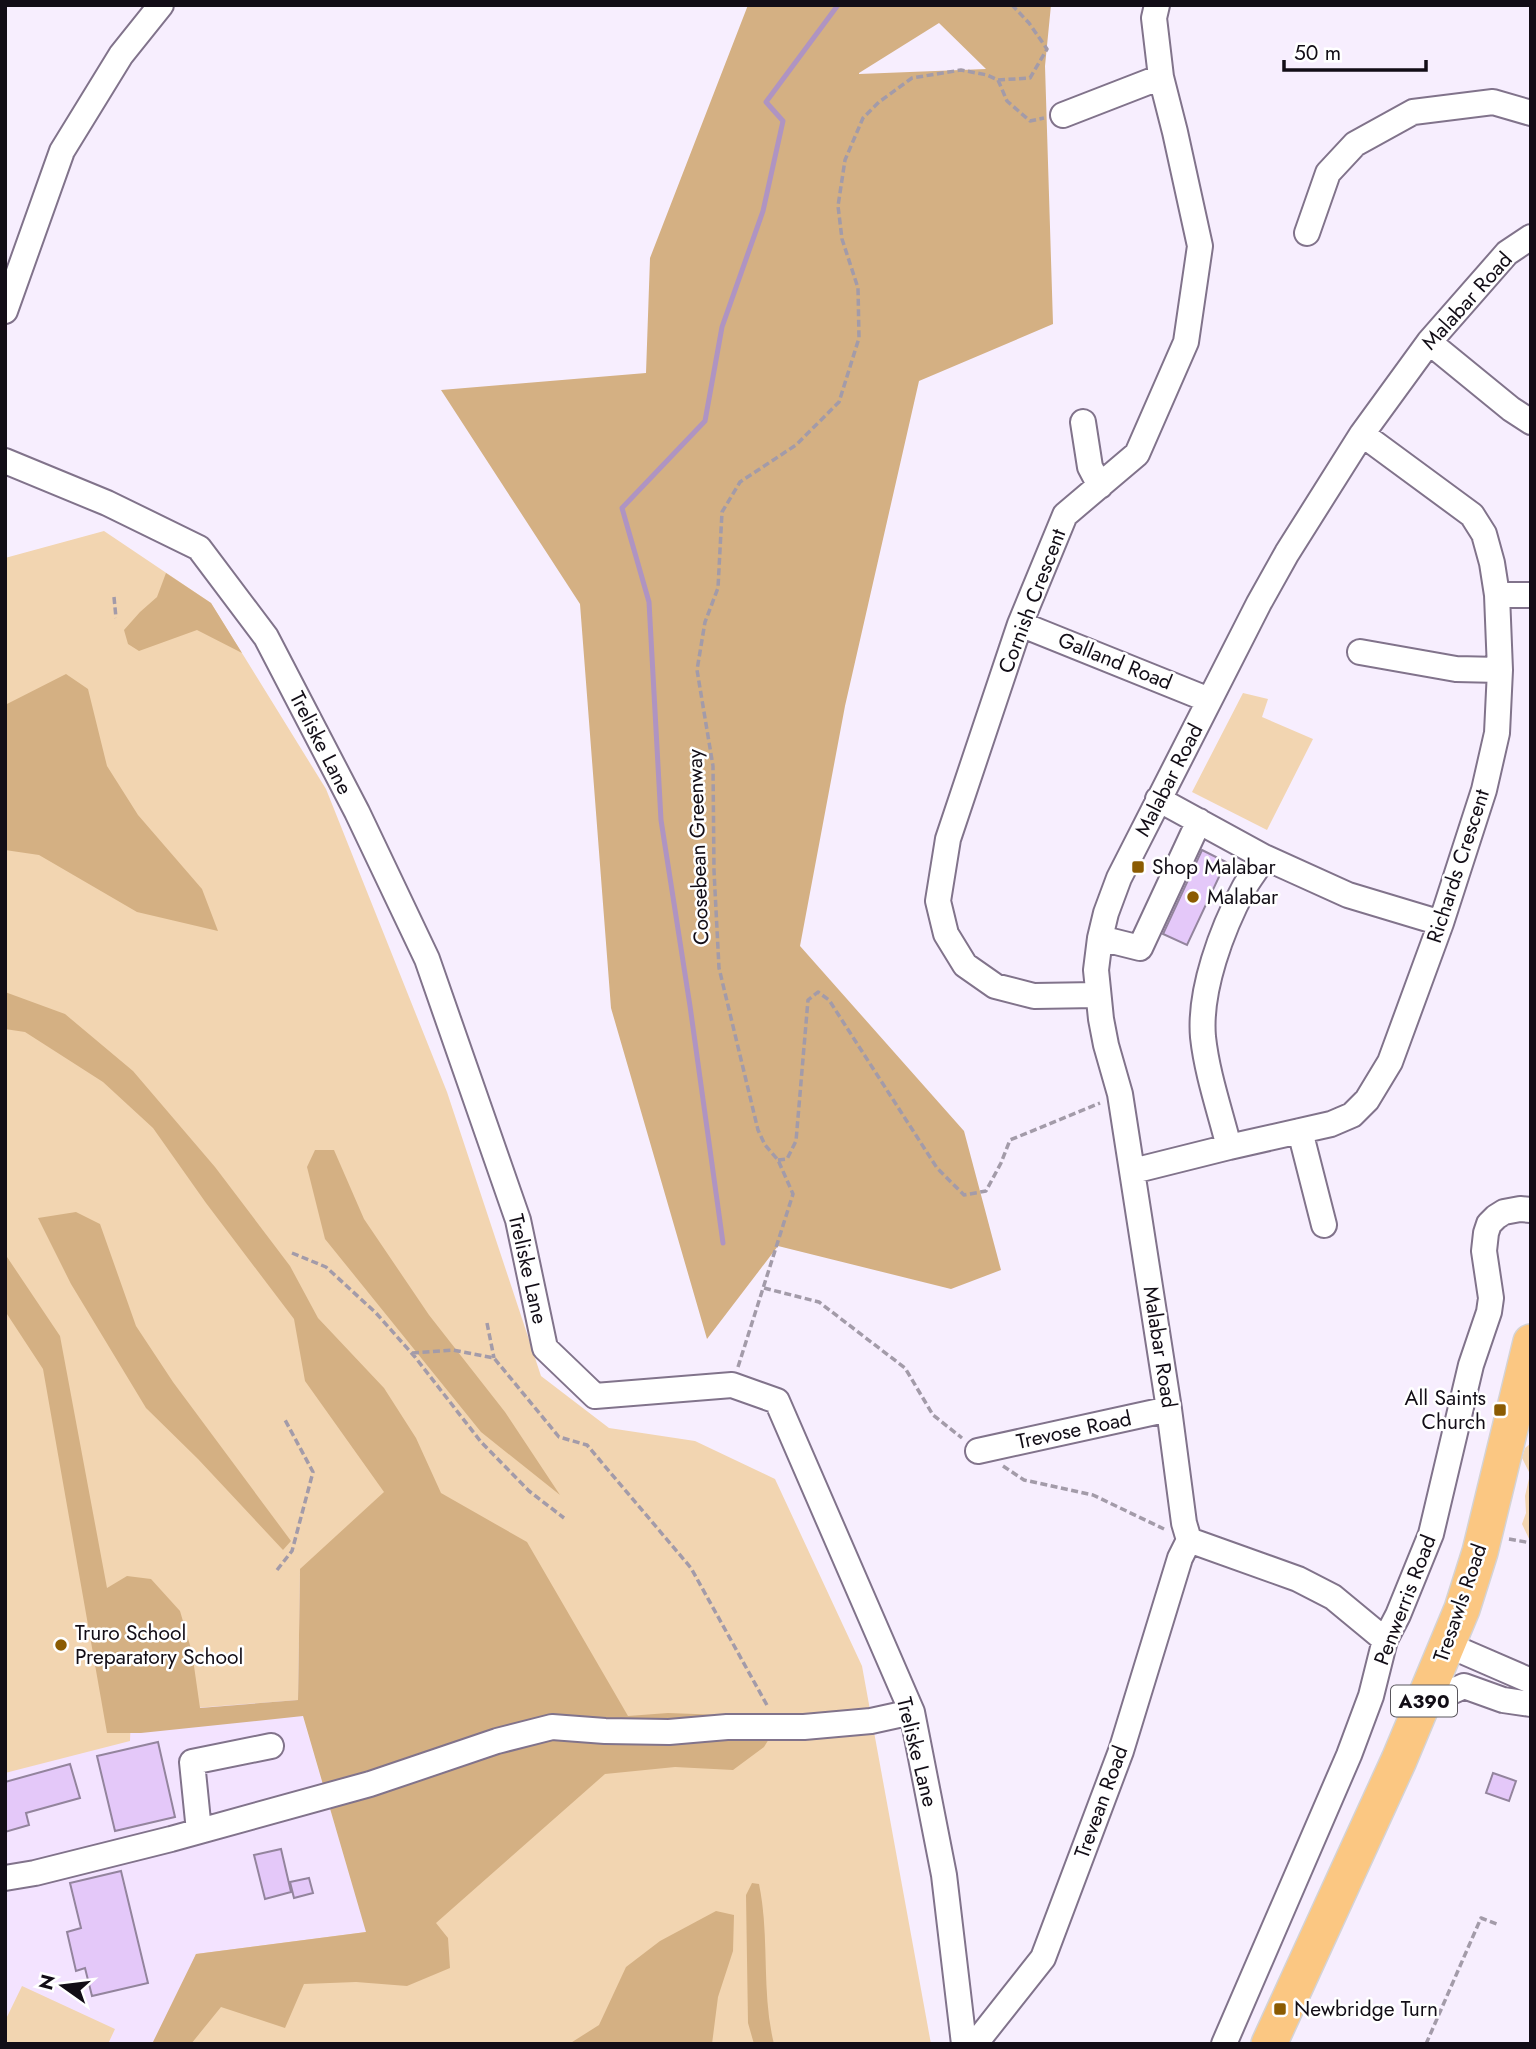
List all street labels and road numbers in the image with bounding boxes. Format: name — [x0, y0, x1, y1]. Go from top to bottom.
street label: Malabar Road — [1415, 245, 1519, 357]
street label: Cornish Crescent — [991, 524, 1073, 678]
street label: Galland Road — [1053, 624, 1177, 698]
street label: Treliske Lane — [282, 686, 360, 800]
street label: Malabar Road — [1128, 718, 1210, 842]
street label: Coosebean Greenway — [680, 748, 716, 945]
street label: Richards Crescent — [1419, 785, 1497, 947]
street label: Treliske Lane — [501, 1211, 555, 1327]
street label: Malabar Road — [1136, 1284, 1184, 1410]
street label: Trevose Road — [1014, 1403, 1134, 1457]
street label: Penwerris Road — [1366, 1531, 1444, 1669]
street label: Tresawls Road — [1426, 1540, 1494, 1666]
road number: A390 — [1391, 1686, 1457, 1716]
street label: Treliske Lane — [889, 1694, 945, 1810]
street label: Trevean Road — [1067, 1741, 1135, 1863]

